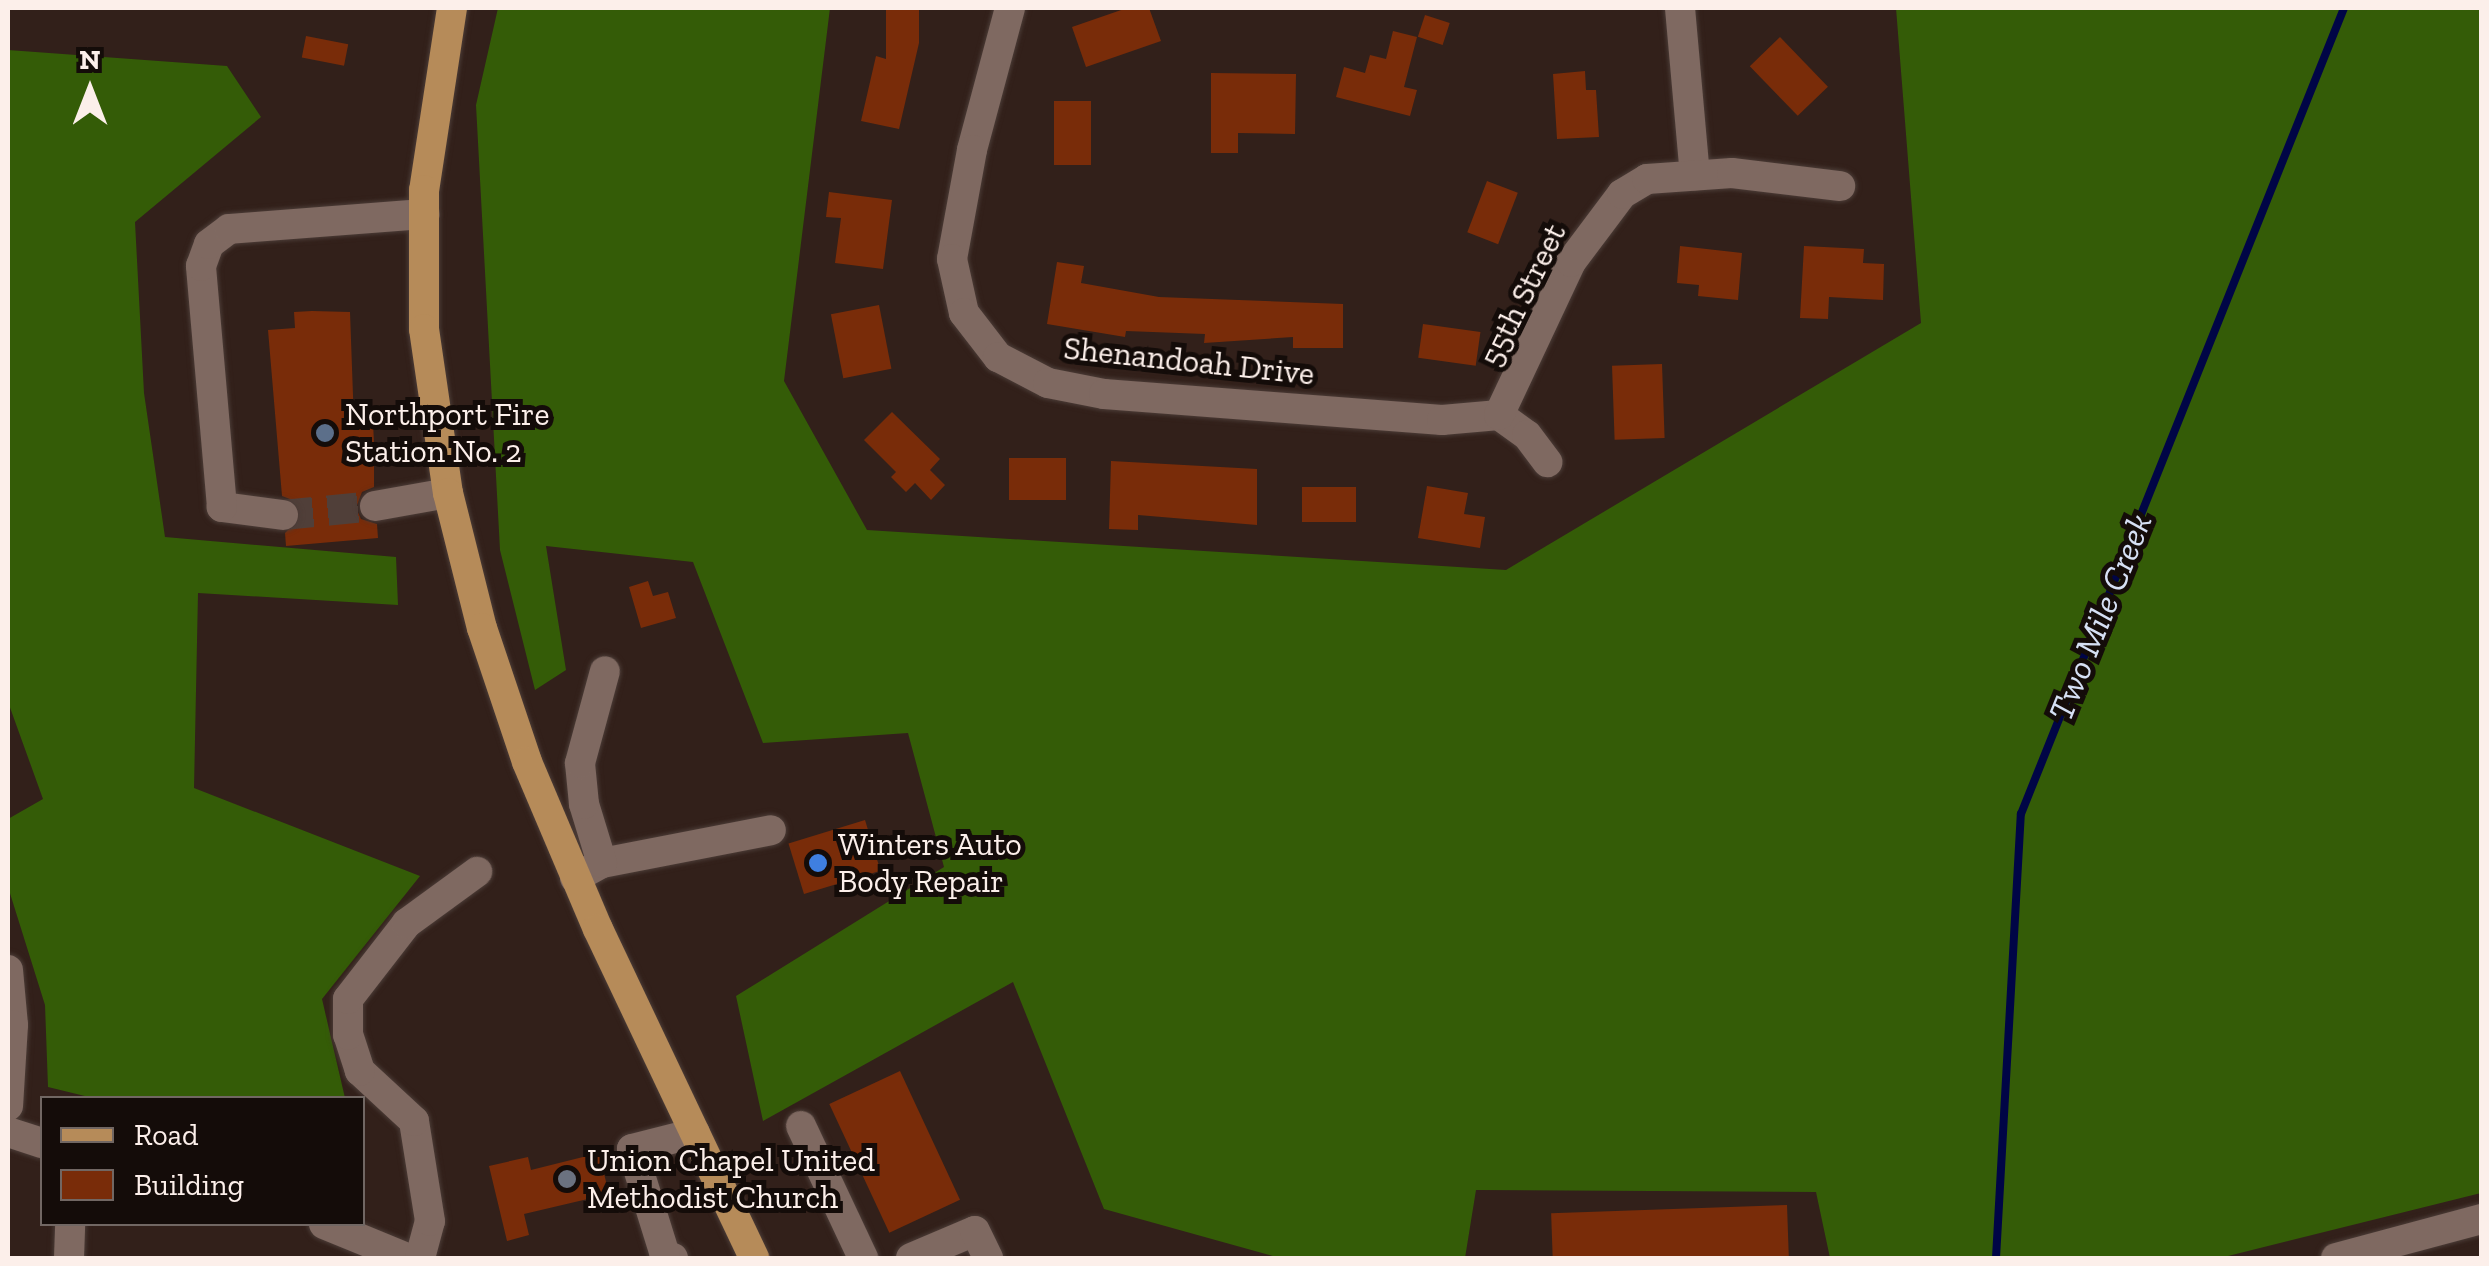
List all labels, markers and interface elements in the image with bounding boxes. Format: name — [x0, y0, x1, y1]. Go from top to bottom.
north arrow — [40, 40, 140, 140]
text: N — [79, 43, 101, 76]
street label: 55th Street — [1472, 217, 1574, 373]
street label: Shenandoah Drive — [1062, 329, 1316, 393]
place label: Northport Fire Station No. 2 — [345, 396, 549, 471]
marker: Northport Fire Station No. 2 — [314, 422, 336, 444]
water label: Two Mile Creek — [2039, 507, 2161, 727]
place label: Winters Auto Body Repair — [838, 826, 1023, 901]
marker: Winters Auto Body Repair — [807, 852, 829, 874]
legend — [40, 1096, 365, 1226]
text: Road — [134, 1117, 199, 1153]
place label: Union Chapel United Methodist Church — [587, 1142, 875, 1217]
text: Building — [134, 1167, 244, 1203]
marker: Union Chapel United Methodist Church — [556, 1168, 578, 1190]

